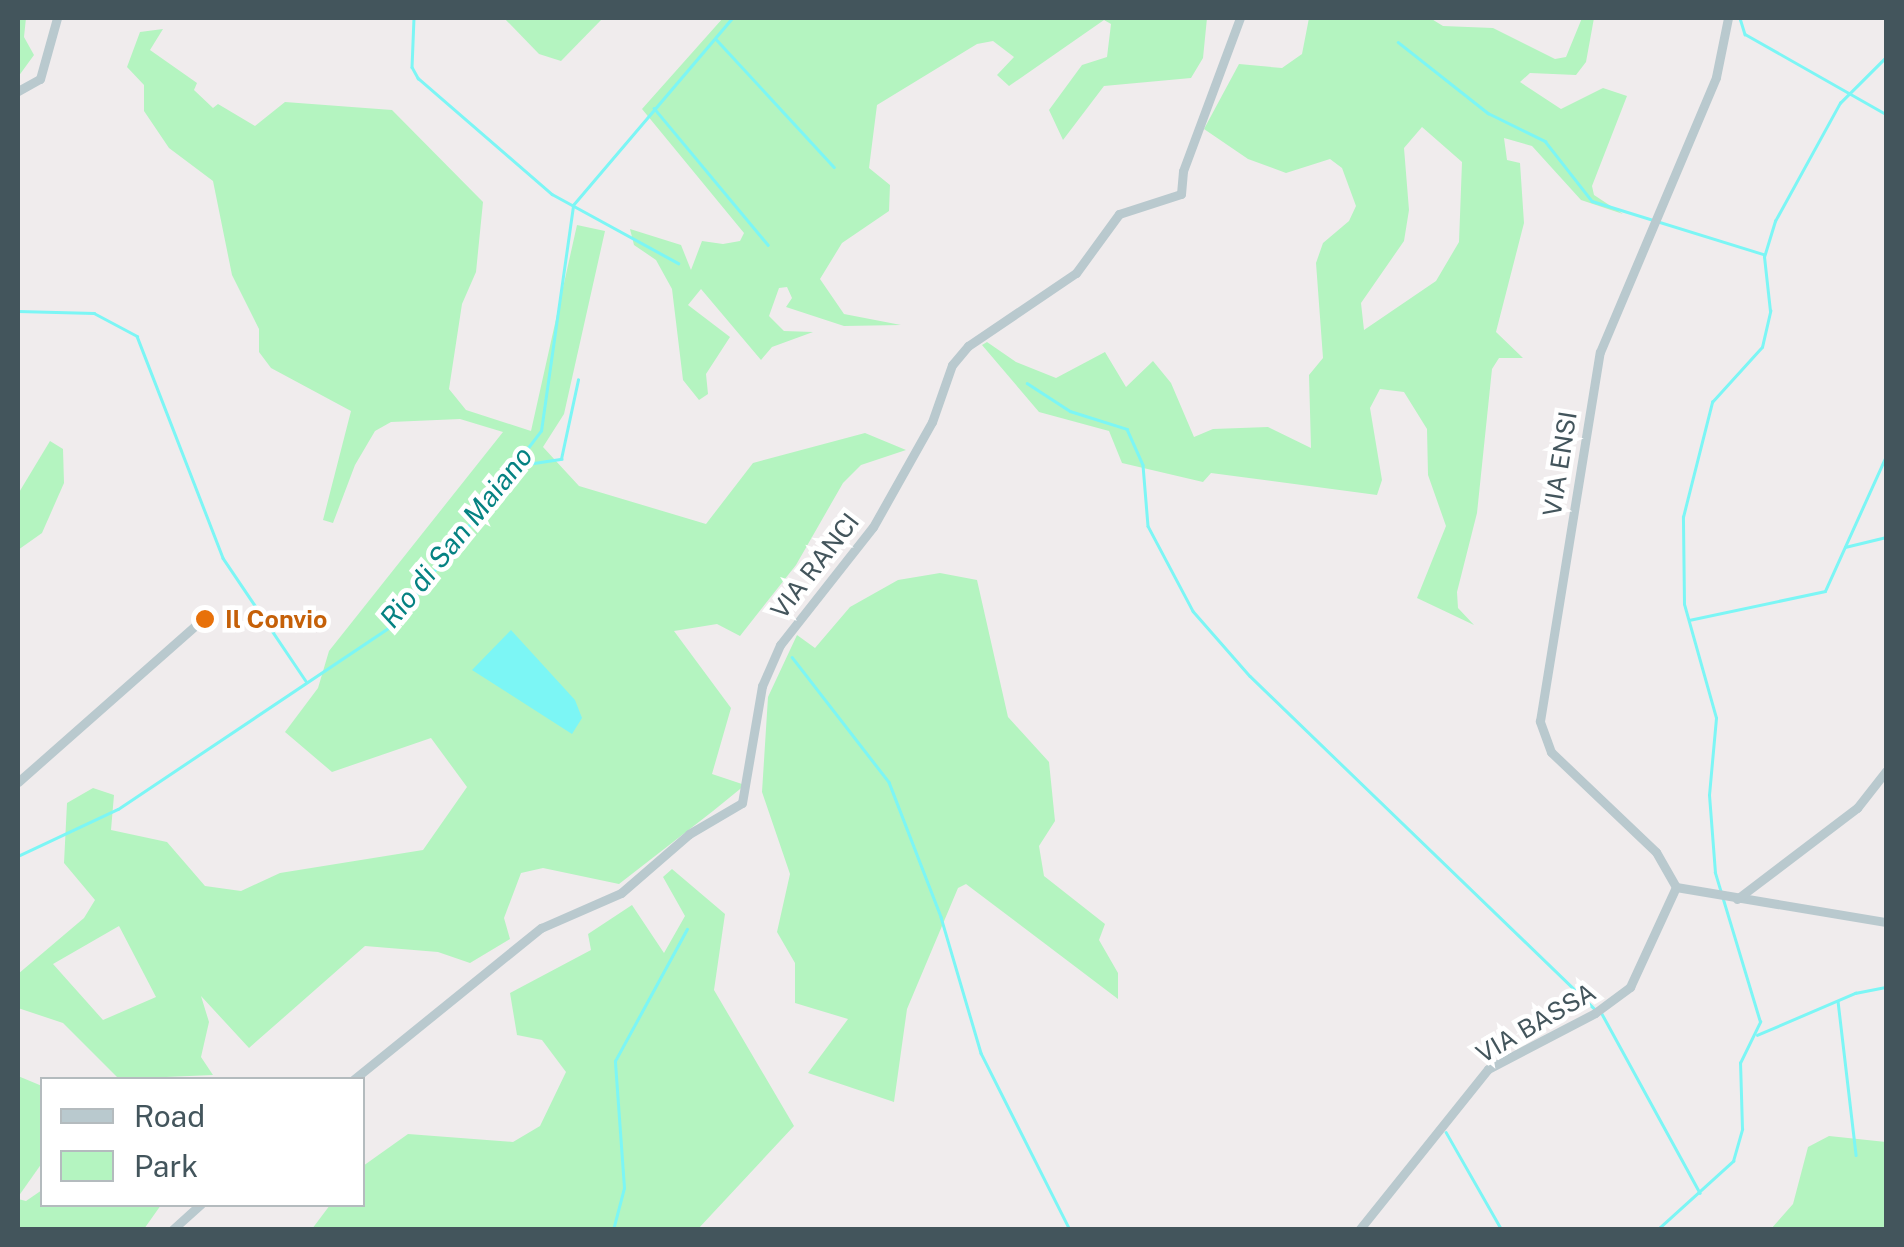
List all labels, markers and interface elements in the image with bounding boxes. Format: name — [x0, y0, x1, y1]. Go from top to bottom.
street label: VIA ENSI — [1537, 409, 1583, 519]
water label: Rio di San Maiano — [373, 439, 539, 635]
street label: VIA RANCI — [765, 507, 865, 625]
place label: Il Convio — [225, 604, 327, 634]
marker: Il Convio — [194, 608, 216, 630]
street label: VIA BASSA — [1471, 977, 1601, 1069]
legend — [40, 1077, 365, 1207]
text: Road — [134, 1098, 205, 1134]
text: Park — [134, 1148, 198, 1184]

